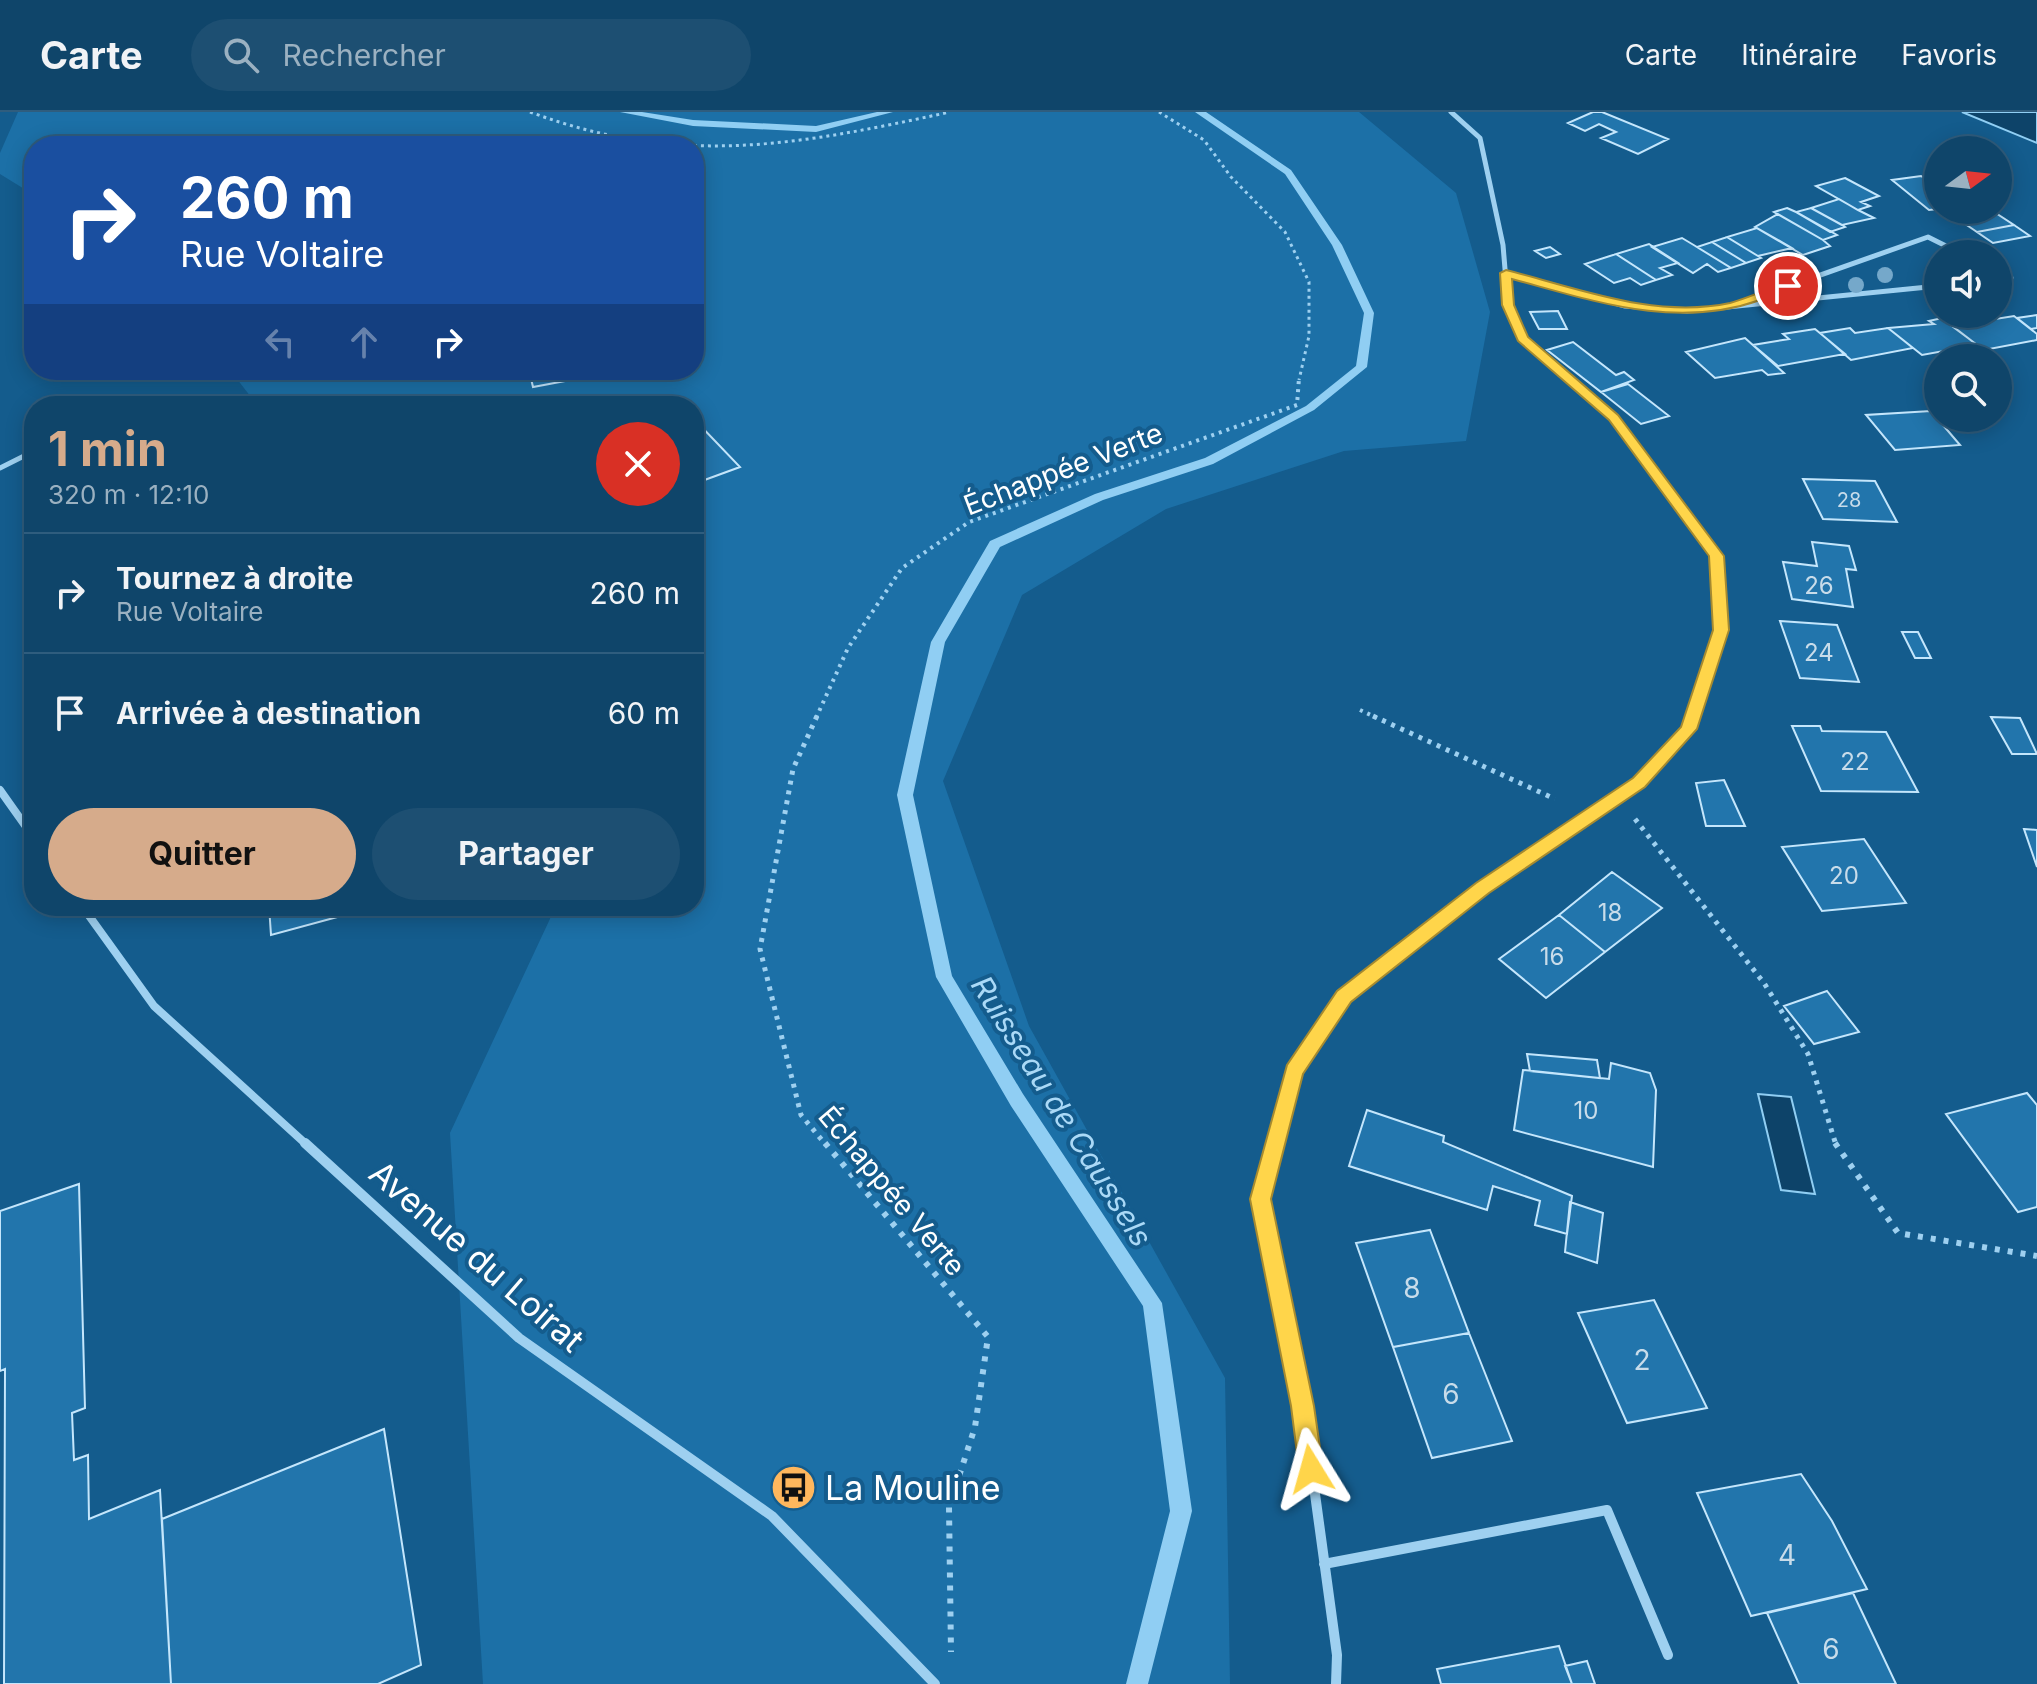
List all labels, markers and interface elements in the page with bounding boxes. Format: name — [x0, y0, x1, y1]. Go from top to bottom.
search box — [191, 19, 751, 91]
text: Carte — [40, 32, 143, 78]
icon: search — [219, 33, 263, 77]
text: Rechercher — [283, 37, 446, 73]
text: Carte — [1625, 38, 1697, 72]
text: Itinéraire — [1741, 38, 1857, 72]
text: Favoris — [1901, 38, 1997, 72]
north arrow — [1924, 136, 2012, 224]
map controls — [1924, 136, 2012, 432]
text: 260 m — [180, 164, 354, 232]
icon: right — [48, 168, 152, 272]
text: Rue Voltaire — [180, 232, 384, 276]
button: sound — [1924, 240, 2012, 328]
pin — [1754, 252, 1822, 320]
icon: arrive — [1766, 264, 1810, 308]
icon: left — [258, 320, 302, 364]
icon: ahead — [342, 320, 386, 364]
icon: right — [426, 320, 470, 364]
button: search — [1924, 344, 2012, 432]
street label: Échappée Verte — [958, 415, 1167, 523]
text: 1 min — [48, 419, 167, 478]
button: close — [596, 422, 680, 506]
text: 320 m · 12:10 — [48, 479, 209, 510]
house number: 28 — [1837, 488, 1861, 512]
text: Tournez à droite — [116, 560, 353, 596]
icon: right — [48, 571, 92, 615]
house number: 26 — [1804, 571, 1834, 600]
text: 260 m — [589, 575, 680, 611]
text: Rue Voltaire — [116, 596, 264, 627]
house number: 24 — [1804, 638, 1834, 667]
icon: arrive — [48, 691, 92, 735]
text: Arrivée à destination — [116, 695, 421, 731]
text: 60 m — [608, 695, 680, 731]
house number: 22 — [1840, 747, 1870, 776]
button: Quitter — [48, 808, 356, 900]
button: Partager — [372, 808, 680, 900]
house number: 20 — [1829, 861, 1859, 890]
house number: 18 — [1598, 898, 1622, 927]
house number: 16 — [1540, 942, 1564, 971]
water label: Ruisseau de Caussels — [964, 969, 1160, 1253]
house number: 10 — [1574, 1096, 1598, 1125]
street label: Échappée Verte — [811, 1099, 973, 1282]
street label: Avenue du Loirat — [362, 1152, 592, 1360]
house number: 8 — [1403, 1271, 1421, 1305]
house number: 2 — [1633, 1343, 1651, 1377]
house number: 6 — [1442, 1377, 1460, 1411]
position arrow — [1269, 1427, 1353, 1511]
bus stop icon: La Mouline — [770, 1463, 818, 1511]
place label: La Mouline — [825, 1467, 1000, 1508]
house number: 4 — [1778, 1538, 1796, 1572]
house number: 6 — [1822, 1632, 1840, 1666]

